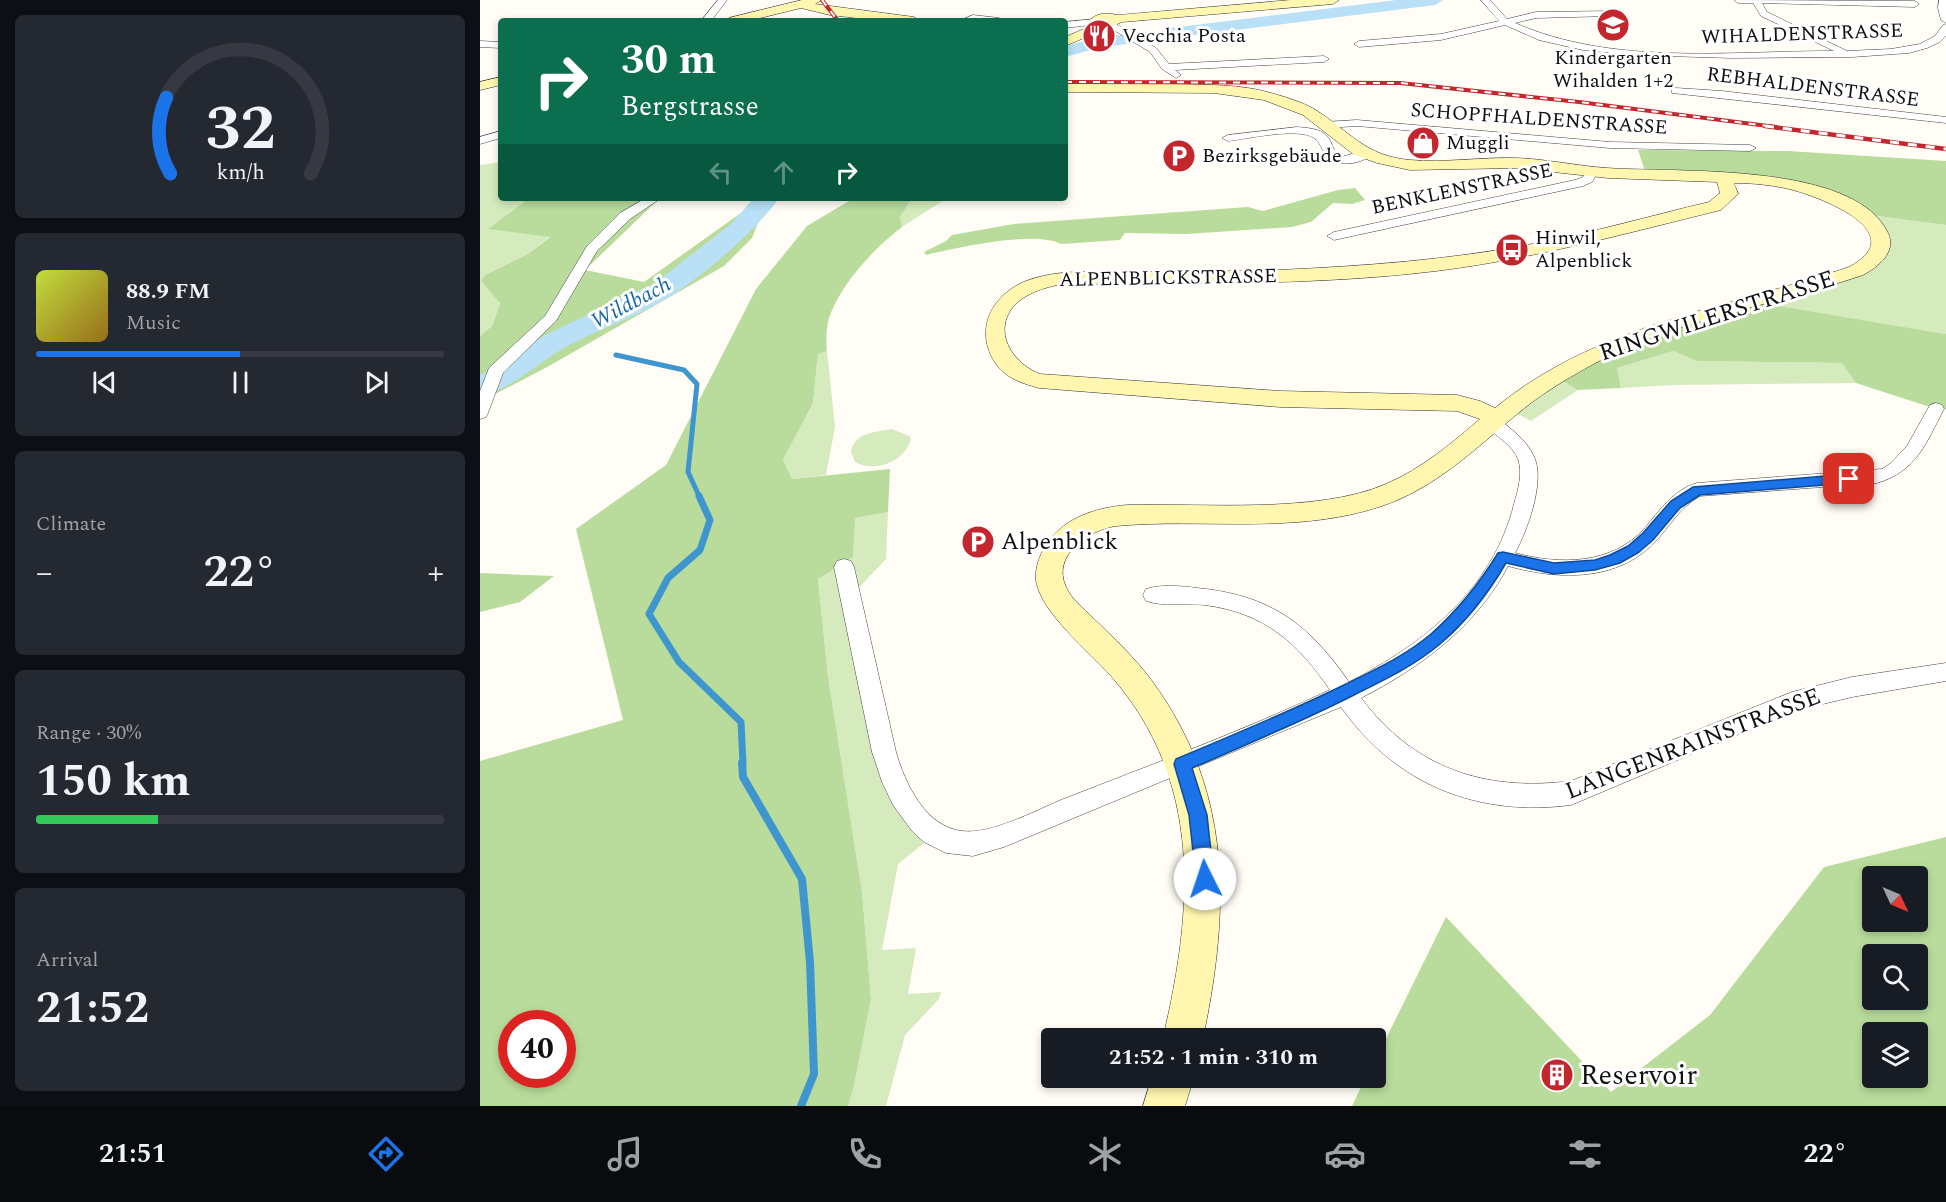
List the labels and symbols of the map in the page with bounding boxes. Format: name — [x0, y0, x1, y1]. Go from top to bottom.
school or university icon: Kindergarten Wihalden 1+2 — [1595, 7, 1631, 43]
street label: WIHALDENSTRASSE — [1700, 15, 1904, 53]
restaurant icon: Vecchia Posta — [1081, 18, 1117, 54]
place label: Vecchia Posta — [1122, 21, 1246, 51]
place label: Kindergarten Wihalden 1+2 — [1553, 43, 1673, 96]
street label: REBHALDENSTRASSE — [1705, 59, 1921, 115]
street label: SCHOPFHALDENSTRASSE — [1410, 95, 1668, 143]
shop icon: Muggli — [1405, 125, 1441, 161]
place label: Muggli — [1446, 128, 1510, 158]
parking icon: Bezirksgebäude — [1161, 138, 1197, 174]
place label: Bezirksgebäude — [1202, 141, 1342, 171]
street label: BENKLENSTRASSE — [1369, 155, 1555, 223]
place label: Hinwil, Alpenblick — [1535, 223, 1632, 276]
bus stop icon: Hinwil, Alpenblick — [1494, 232, 1530, 268]
street label: ALPENBLICKSTRASSE — [1059, 261, 1277, 295]
street label: RINGWILERSTRASSE — [1595, 261, 1839, 371]
water label: Wildbach — [585, 268, 677, 338]
pin — [1823, 453, 1874, 504]
parking icon: Alpenblick — [960, 524, 996, 560]
place label: Alpenblick — [1001, 524, 1118, 560]
street label: LANGENRAINSTRASSE — [1560, 679, 1826, 809]
position arrow — [1173, 847, 1237, 911]
north arrow — [1862, 866, 1928, 932]
speed limit sign: 40 — [498, 1010, 576, 1088]
place label: Reservoir — [1580, 1054, 1697, 1097]
building icon: Reservoir — [1539, 1057, 1575, 1093]

